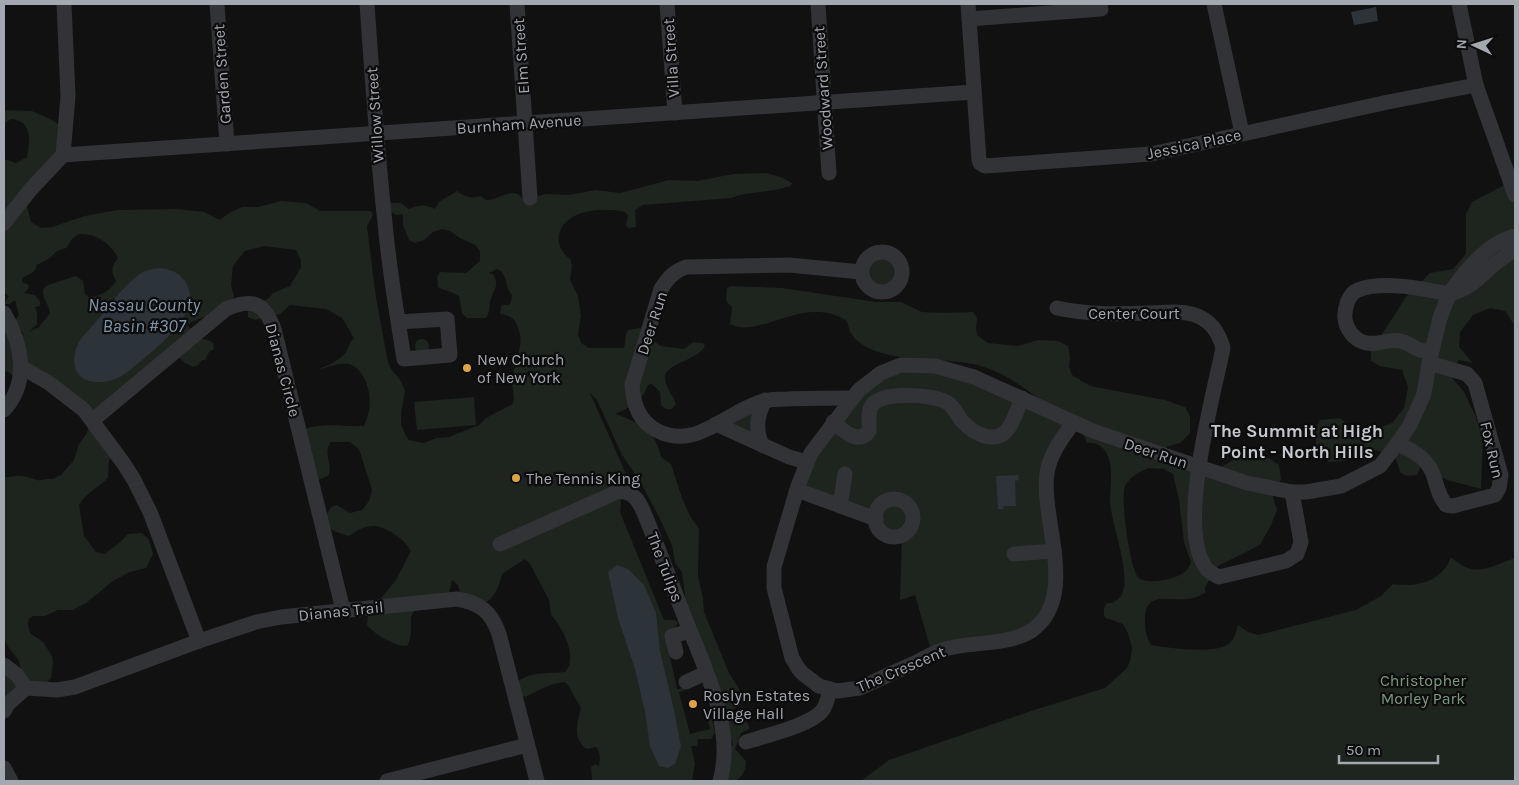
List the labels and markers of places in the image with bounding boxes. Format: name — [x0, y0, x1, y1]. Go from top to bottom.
place label: New Church of New York — [477, 350, 564, 387]
marker: New Church of New York — [461, 362, 473, 374]
place label: The Tennis King — [526, 469, 640, 488]
marker: The Tennis King — [510, 472, 522, 484]
place label: Roslyn Estates Village Hall — [703, 686, 810, 723]
marker: Roslyn Estates Village Hall — [687, 698, 699, 710]

